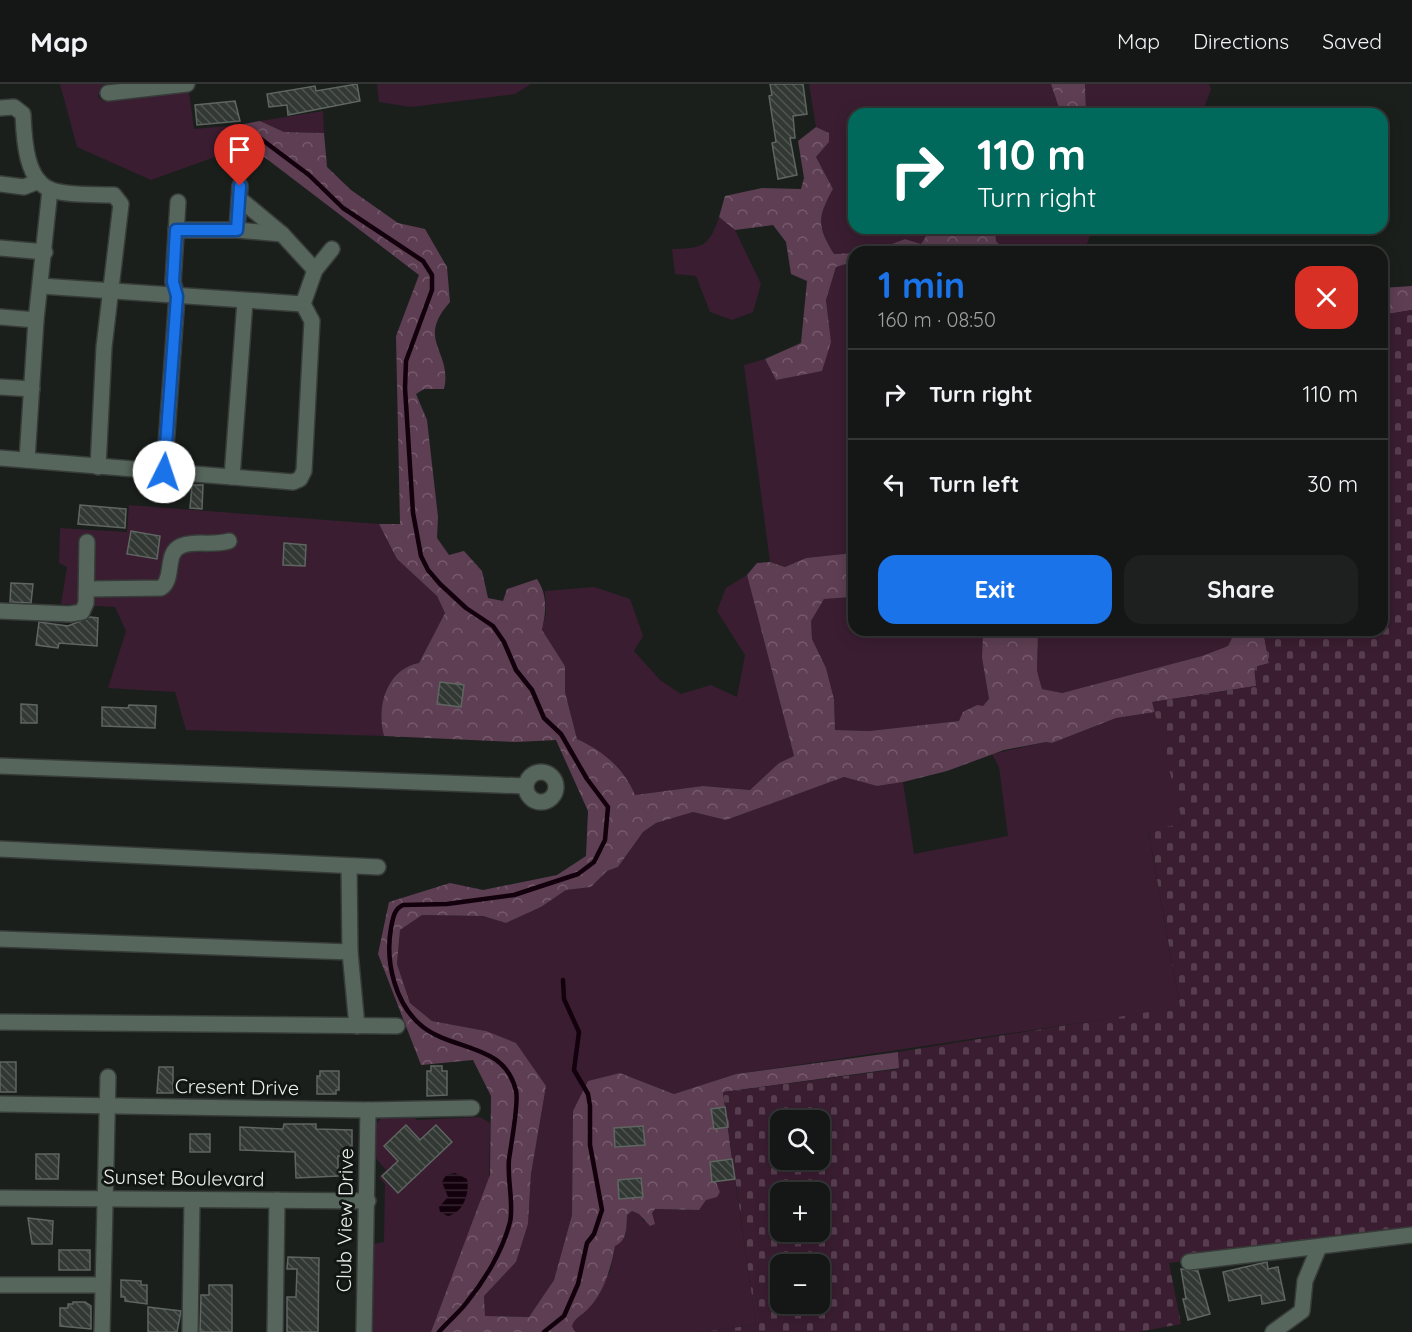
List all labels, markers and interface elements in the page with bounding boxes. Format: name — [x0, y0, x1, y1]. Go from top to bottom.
text: Map — [30, 24, 88, 59]
text: Map — [1117, 28, 1160, 54]
text: Directions — [1193, 28, 1289, 54]
text: Saved — [1322, 28, 1382, 54]
pin — [214, 124, 265, 186]
text: 110 m — [977, 128, 1086, 181]
icon: right — [878, 132, 956, 210]
icon: arrive — [223, 133, 256, 166]
text: Turn right — [977, 180, 1096, 214]
text: 1 min — [878, 262, 965, 307]
button: close — [1295, 266, 1358, 329]
text: 160 m · 08:50 — [878, 307, 996, 332]
icon: right — [878, 378, 911, 411]
text: Turn right — [929, 380, 1033, 408]
text: 110 m — [1303, 380, 1358, 408]
position arrow — [132, 440, 196, 504]
icon: left — [878, 468, 911, 501]
text: Turn left — [929, 470, 1019, 498]
text: 30 m — [1307, 470, 1358, 498]
button: Exit — [878, 555, 1112, 624]
button: Share — [1124, 555, 1358, 624]
street label: Cresent Drive — [175, 1073, 299, 1100]
map controls — [770, 1110, 830, 1314]
button: search — [770, 1110, 830, 1170]
street label: Club View Drive — [331, 1148, 358, 1292]
street label: Sunset Boulevard — [103, 1164, 265, 1191]
button: + — [770, 1182, 830, 1242]
button: − — [770, 1254, 830, 1314]

